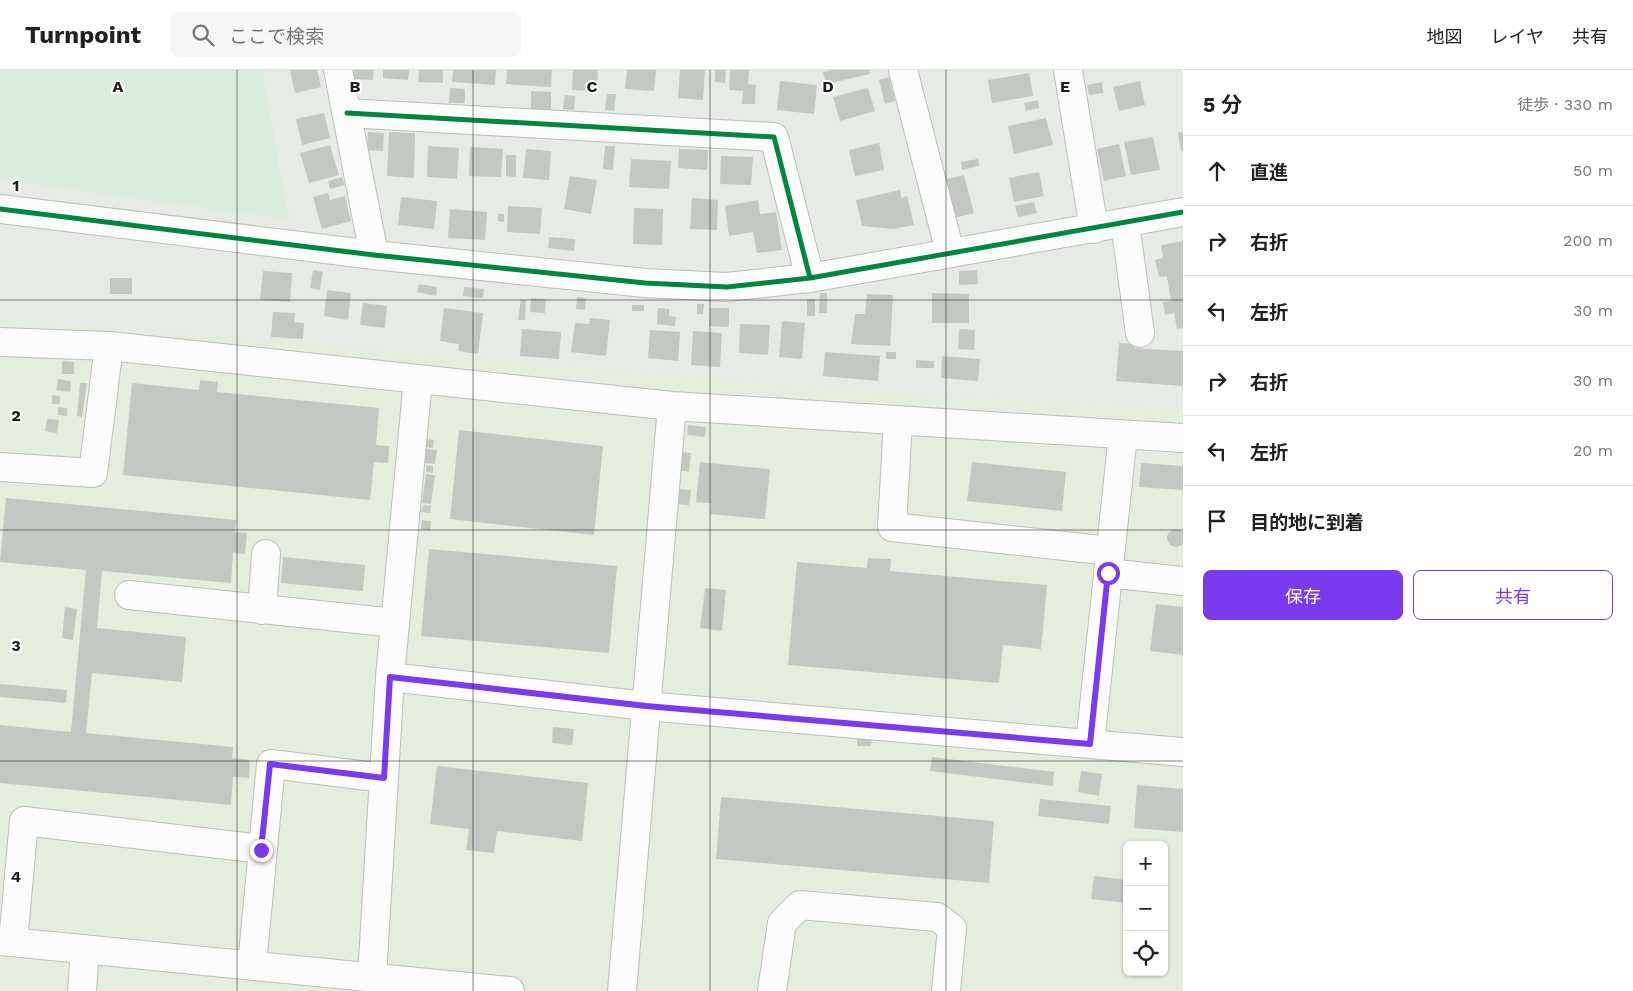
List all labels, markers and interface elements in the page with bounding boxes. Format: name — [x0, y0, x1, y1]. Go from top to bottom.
search box — [171, 12, 521, 57]
text: Turnpoint — [25, 21, 141, 49]
icon: search — [189, 21, 217, 49]
text: ここで検索 — [229, 25, 324, 48]
text: 地図 — [1427, 26, 1463, 47]
text: レイヤ — [1491, 26, 1544, 47]
text: 共有 — [1572, 26, 1608, 47]
text: A — [113, 77, 124, 96]
text: B — [350, 77, 361, 96]
text: C — [587, 77, 598, 96]
text: D — [822, 77, 834, 96]
text: E — [1060, 77, 1070, 96]
text: 5 分 — [1203, 92, 1242, 117]
text: 徒歩 · 330 m — [1517, 95, 1613, 114]
icon: ahead — [1203, 157, 1231, 185]
text: 直進 — [1250, 161, 1288, 184]
text: 50 m — [1573, 161, 1613, 180]
text: 1 — [13, 176, 19, 195]
icon: right — [1203, 227, 1231, 255]
text: 右折 — [1250, 231, 1288, 254]
text: 200 m — [1563, 231, 1613, 250]
icon: left — [1203, 297, 1231, 325]
text: 左折 — [1250, 301, 1288, 324]
text: 30 m — [1573, 301, 1613, 320]
icon: right — [1203, 367, 1231, 395]
text: 右折 — [1250, 371, 1288, 394]
text: 30 m — [1573, 371, 1613, 390]
text: 2 — [11, 406, 21, 425]
icon: left — [1203, 437, 1231, 465]
text: 左折 — [1250, 441, 1288, 464]
text: 20 m — [1573, 441, 1613, 460]
icon: arrive — [1203, 507, 1231, 535]
text: 目的地に到着 — [1250, 511, 1364, 534]
route start — [1097, 562, 1120, 585]
button: 保存 — [1203, 570, 1403, 620]
button: 共有 — [1413, 570, 1613, 620]
text: 3 — [11, 636, 21, 655]
route end — [250, 839, 273, 862]
map controls — [1123, 841, 1168, 976]
button: + — [1123, 841, 1168, 886]
text: 4 — [11, 867, 21, 886]
button: − — [1123, 886, 1168, 931]
button: locate — [1123, 931, 1168, 976]

